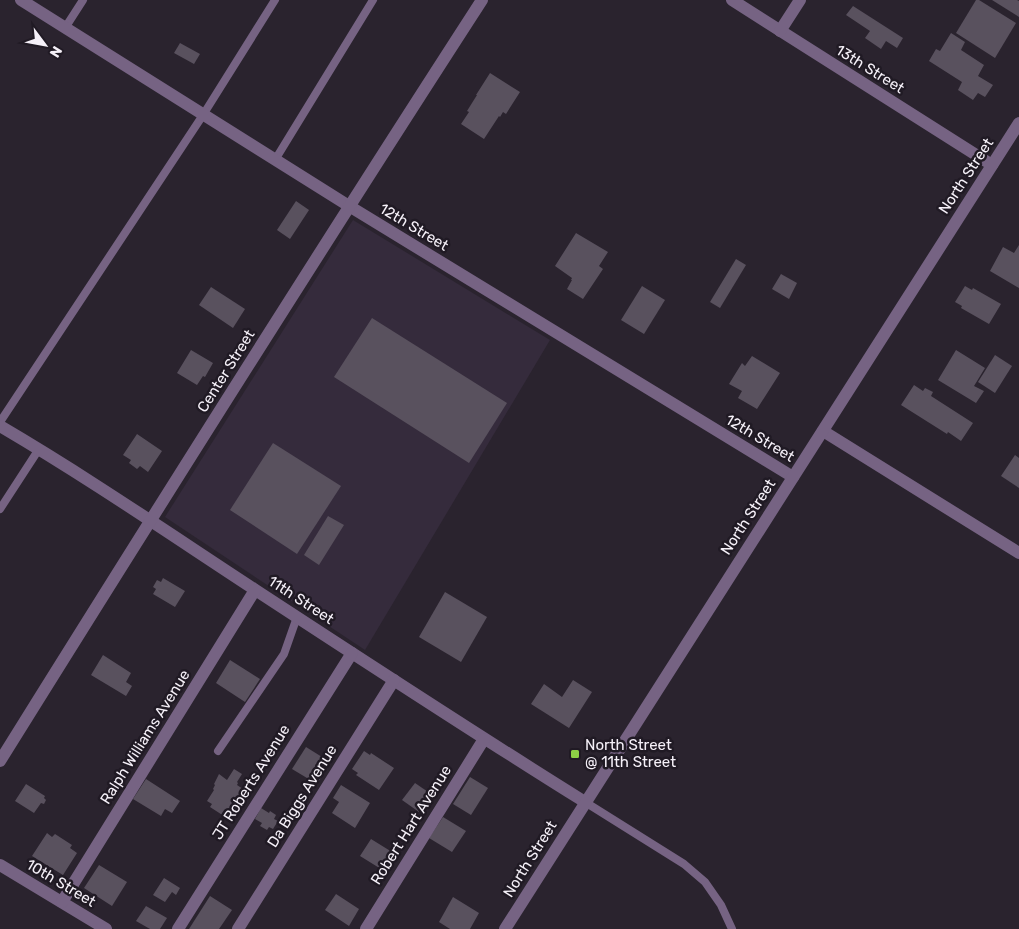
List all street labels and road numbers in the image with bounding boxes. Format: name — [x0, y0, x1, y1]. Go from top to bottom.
street label: 13th Street — [832, 41, 908, 97]
street label: North Street — [935, 135, 997, 217]
street label: 12th Street — [376, 199, 452, 255]
street label: Center Street — [193, 326, 259, 416]
street label: 12th Street — [722, 410, 798, 466]
street label: North Street — [717, 476, 779, 558]
street label: 11th Street — [265, 572, 337, 628]
street label: Ralph Williams Avenue — [96, 667, 194, 807]
street label: JT Roberts Avenue — [208, 721, 294, 843]
street label: Da Biggs Avenue — [263, 741, 341, 851]
street label: Robert Hart Avenue — [367, 762, 455, 888]
street label: North Street — [499, 817, 561, 901]
street label: 10th Street — [23, 855, 99, 911]

